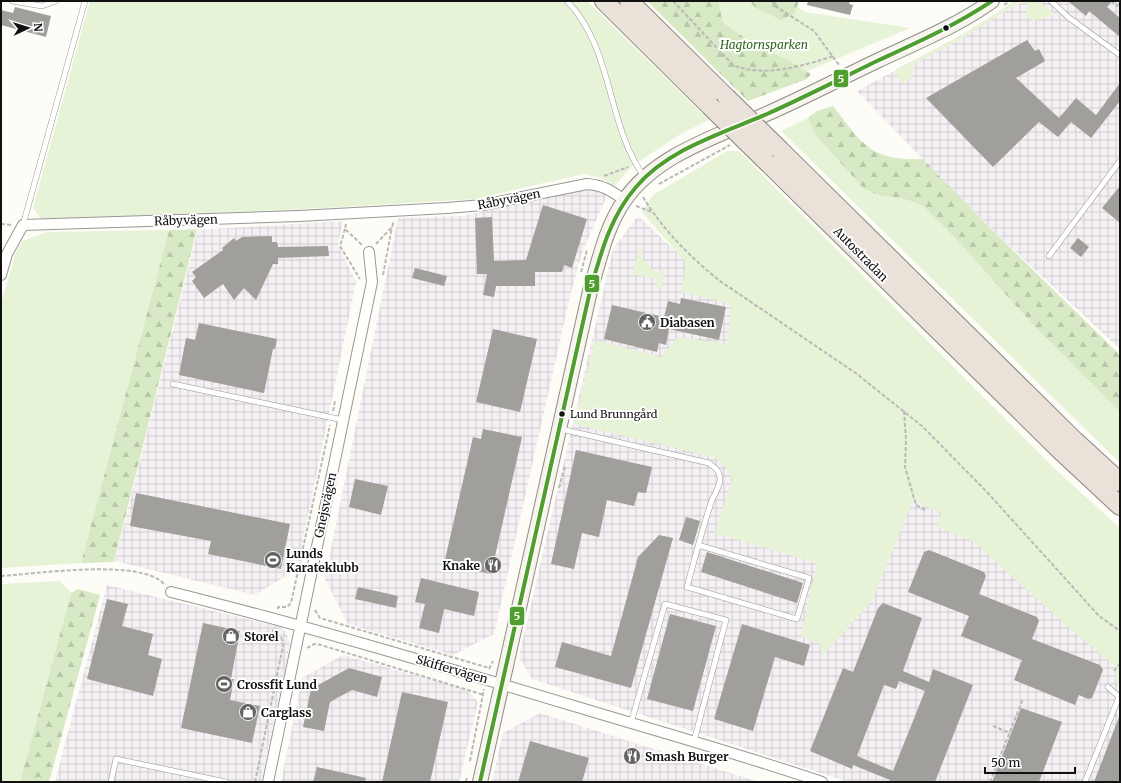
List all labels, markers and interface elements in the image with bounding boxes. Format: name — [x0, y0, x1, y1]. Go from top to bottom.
north arrow — [8, 8, 48, 48]
text: N — [31, 22, 45, 32]
unlabelled marker — [941, 23, 951, 33]
park label: Hagtornsparken — [719, 37, 808, 52]
line badge: 5 — [833, 69, 849, 88]
text: 5 — [838, 72, 844, 86]
street label: Råbyvägen — [476, 186, 542, 212]
street label: Råbyvägen — [154, 211, 218, 229]
street label: Autostradan — [830, 223, 891, 284]
line badge: 5 — [584, 274, 600, 293]
text: 5 — [589, 277, 595, 291]
public building icon: Diabasen — [637, 312, 657, 332]
place label: Diabasen — [660, 315, 715, 330]
place label: Lund Brunngård — [570, 407, 658, 421]
marker: Lund Brunngård — [557, 409, 567, 419]
street label: Gnejsvägen — [311, 471, 339, 539]
place label: Lunds Karateklubb — [286, 546, 359, 575]
sports icon: Lunds Karateklubb — [263, 550, 283, 570]
restaurant icon: Knake — [483, 555, 503, 575]
place label: Knake — [442, 558, 480, 573]
line badge: 5 — [509, 606, 525, 626]
text: 5 — [514, 609, 520, 623]
shop icon: Storel — [221, 626, 241, 646]
place label: Storel — [244, 629, 279, 644]
street label: Skiffervägen — [414, 652, 490, 686]
sports icon: Crossfit Lund — [214, 674, 234, 694]
place label: Crossfit Lund — [237, 677, 317, 692]
shop icon: Carglass — [238, 702, 258, 722]
place label: Carglass — [261, 705, 311, 720]
restaurant icon: Smash Burger — [622, 746, 642, 766]
place label: Smash Burger — [645, 749, 729, 764]
scale bar — [985, 749, 1075, 775]
text: 50 m — [991, 755, 1020, 770]

